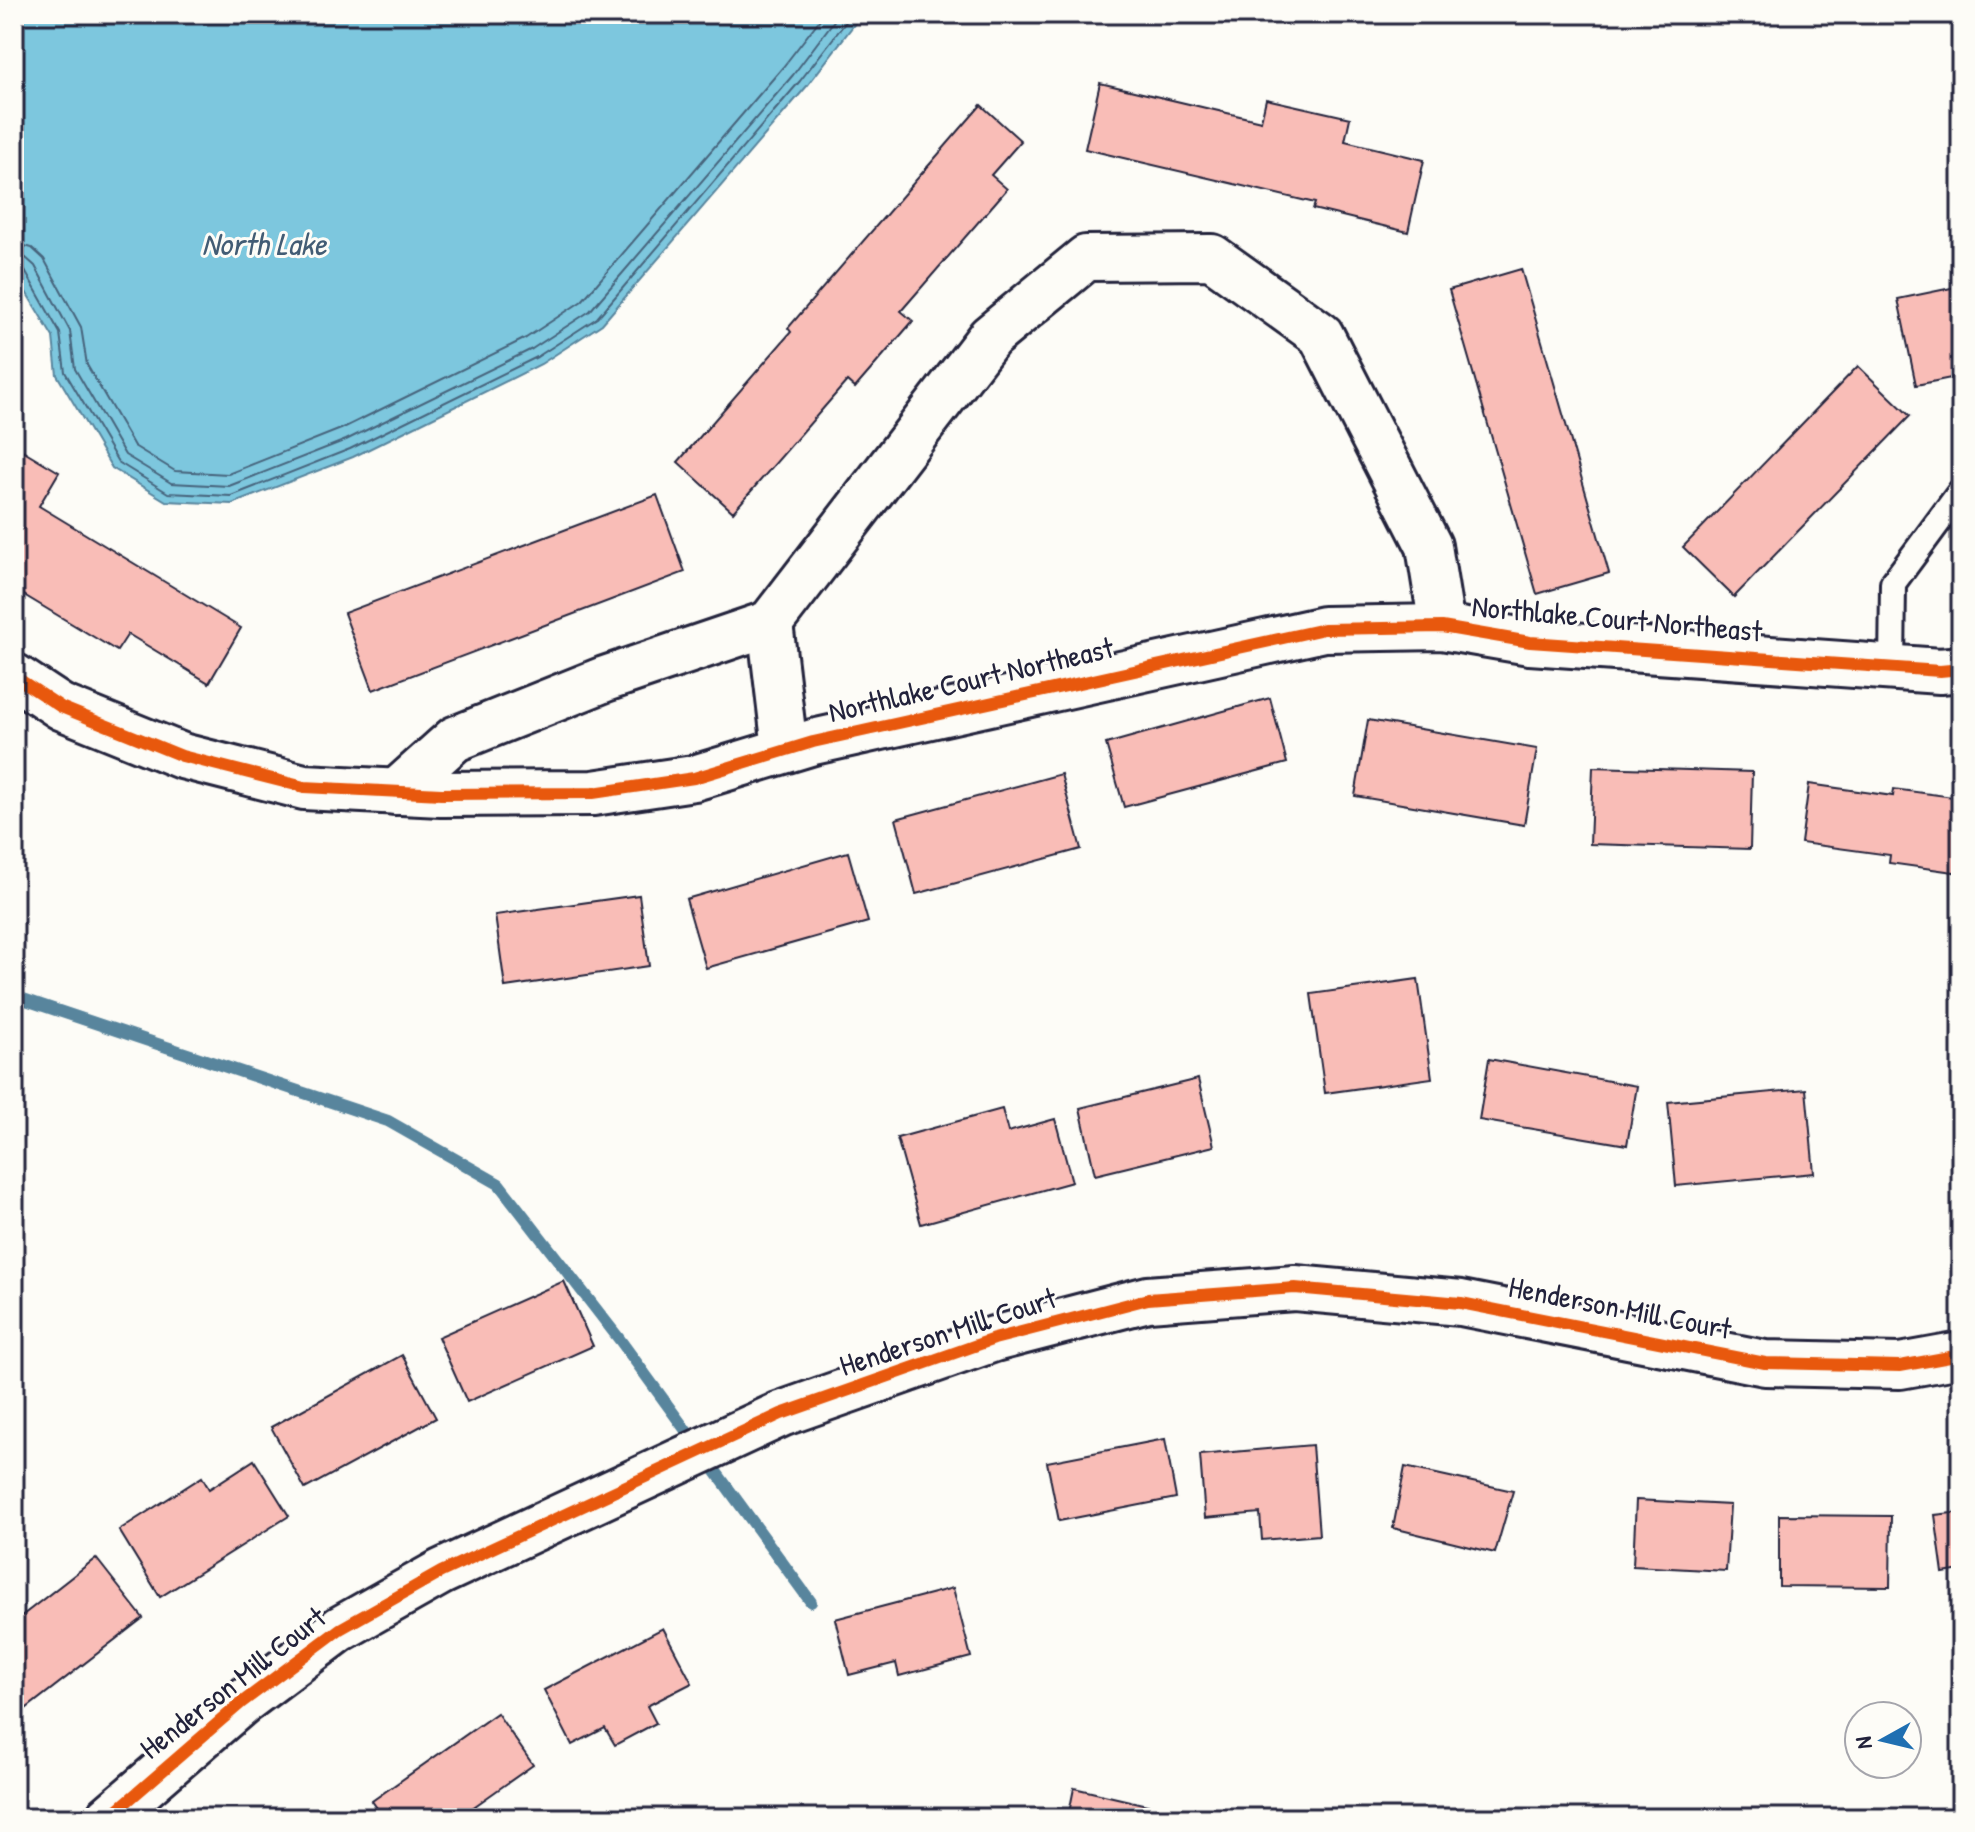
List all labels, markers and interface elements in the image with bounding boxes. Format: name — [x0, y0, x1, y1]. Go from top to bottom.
water label: North Lake — [202, 222, 328, 265]
street label: Northlake Court Northeast — [1470, 585, 1764, 651]
street label: Northlake Court Northeast — [825, 627, 1118, 731]
street label: Henderson Mill Court — [1506, 1266, 1735, 1348]
street label: Henderson Mill Court — [834, 1277, 1062, 1385]
street label: Henderson Mill Court — [131, 1597, 334, 1767]
north arrow — [1843, 1700, 1923, 1780]
text: N — [1847, 1735, 1879, 1751]

